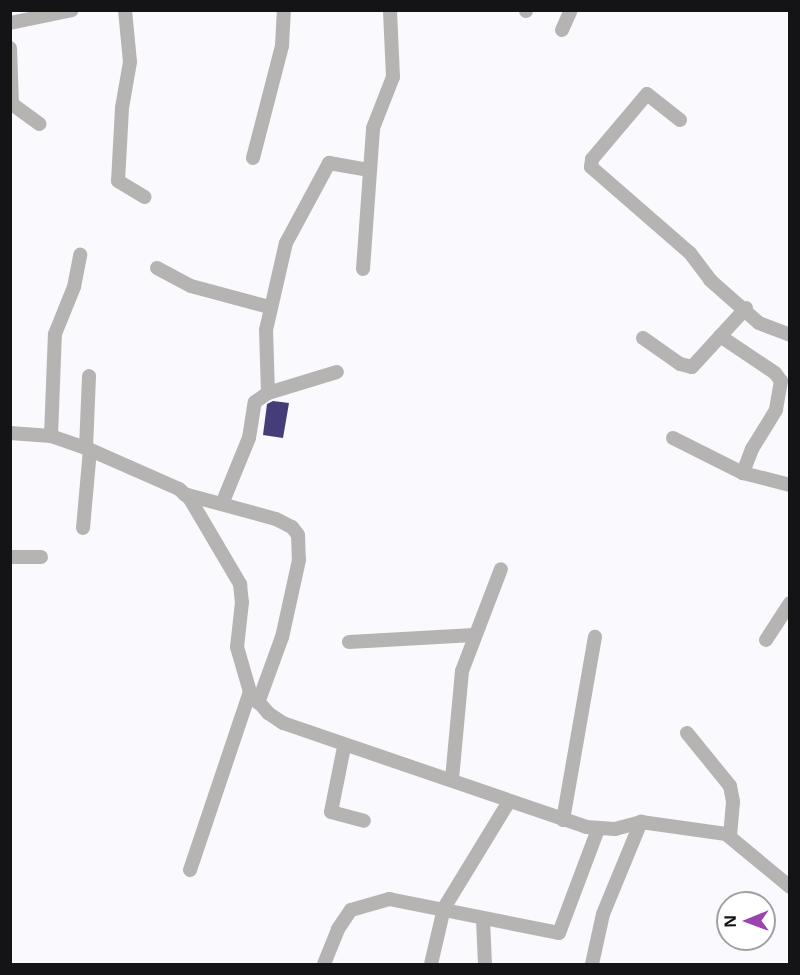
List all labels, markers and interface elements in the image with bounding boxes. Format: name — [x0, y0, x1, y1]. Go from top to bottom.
north arrow — [716, 891, 776, 951]
text: N — [719, 915, 741, 928]

